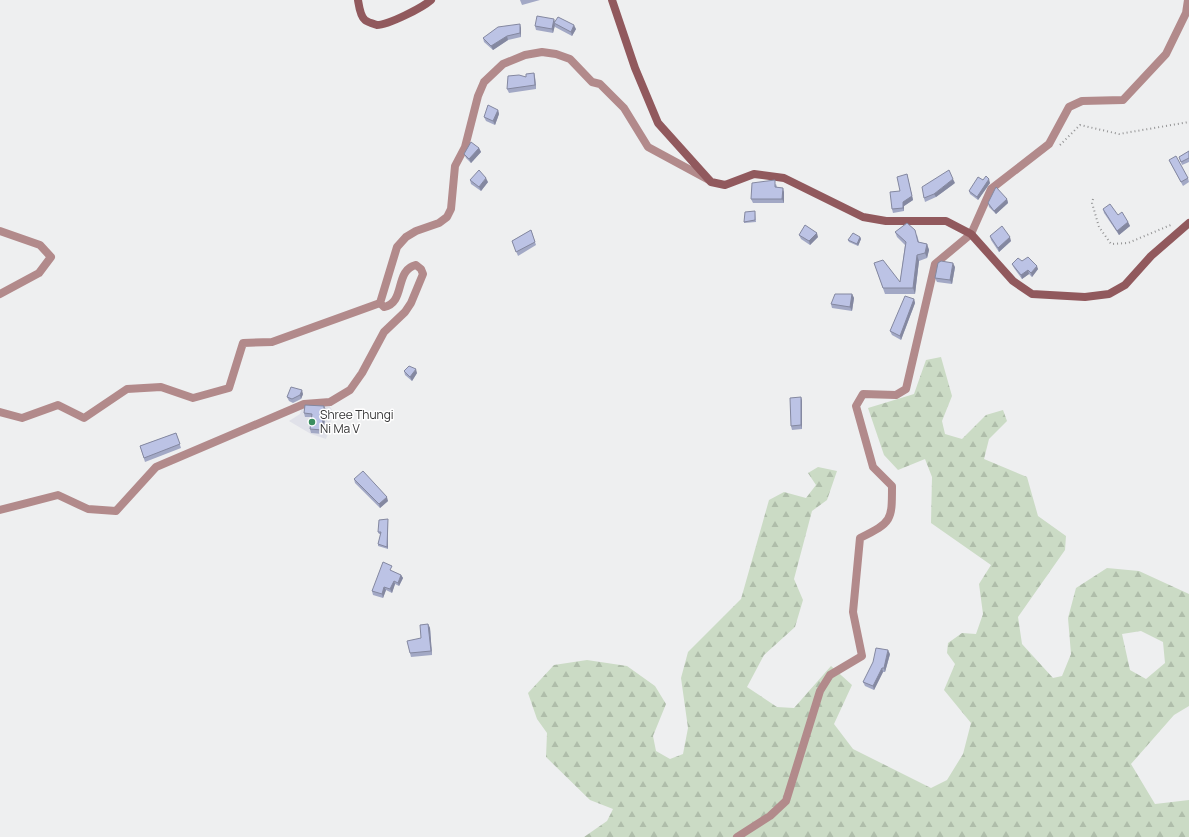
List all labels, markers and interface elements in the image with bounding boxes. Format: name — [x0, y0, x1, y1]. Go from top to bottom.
place label: Shree Thungi Ni Ma V — [320, 406, 394, 437]
marker: Shree Thungi Ni Ma V — [307, 417, 317, 427]

